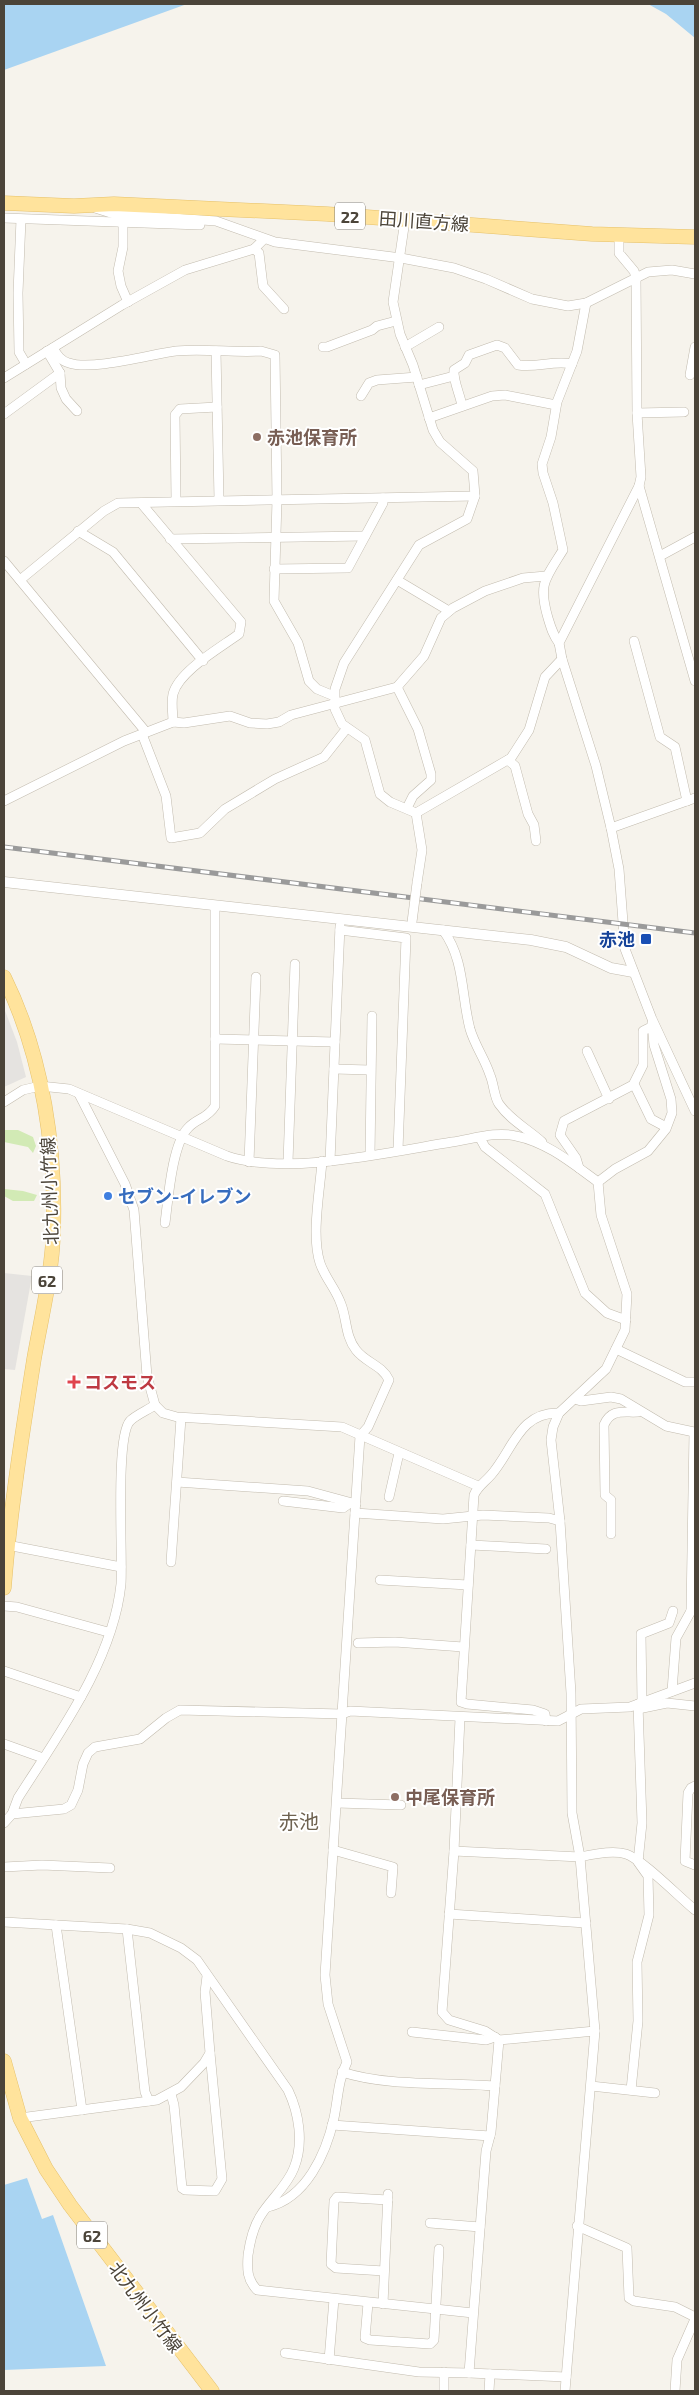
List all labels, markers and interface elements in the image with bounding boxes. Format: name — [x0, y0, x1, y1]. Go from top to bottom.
road number: 22 — [335, 202, 365, 230]
street label: 田川直方線 — [378, 207, 470, 235]
place label: 赤池保育所 — [267, 426, 357, 448]
marker: 赤池保育所 — [251, 431, 263, 443]
place label: 赤池 — [599, 928, 635, 950]
marker: 赤池 — [639, 932, 653, 946]
street label: 北九州小竹線 — [36, 1137, 62, 1245]
place label: セブン-イレブン — [118, 1185, 251, 1207]
marker: セブン-イレブン — [102, 1190, 114, 1202]
road number: 62 — [32, 1266, 62, 1294]
place label: コスモス — [84, 1371, 156, 1393]
marker: コスモス — [68, 1376, 80, 1388]
place label: 中尾保育所 — [405, 1786, 495, 1808]
marker: 中尾保育所 — [389, 1791, 401, 1803]
district label: 赤池 — [279, 1809, 319, 1833]
road number: 62 — [77, 2222, 107, 2248]
street label: 北九州小竹線 — [105, 2257, 187, 2357]

